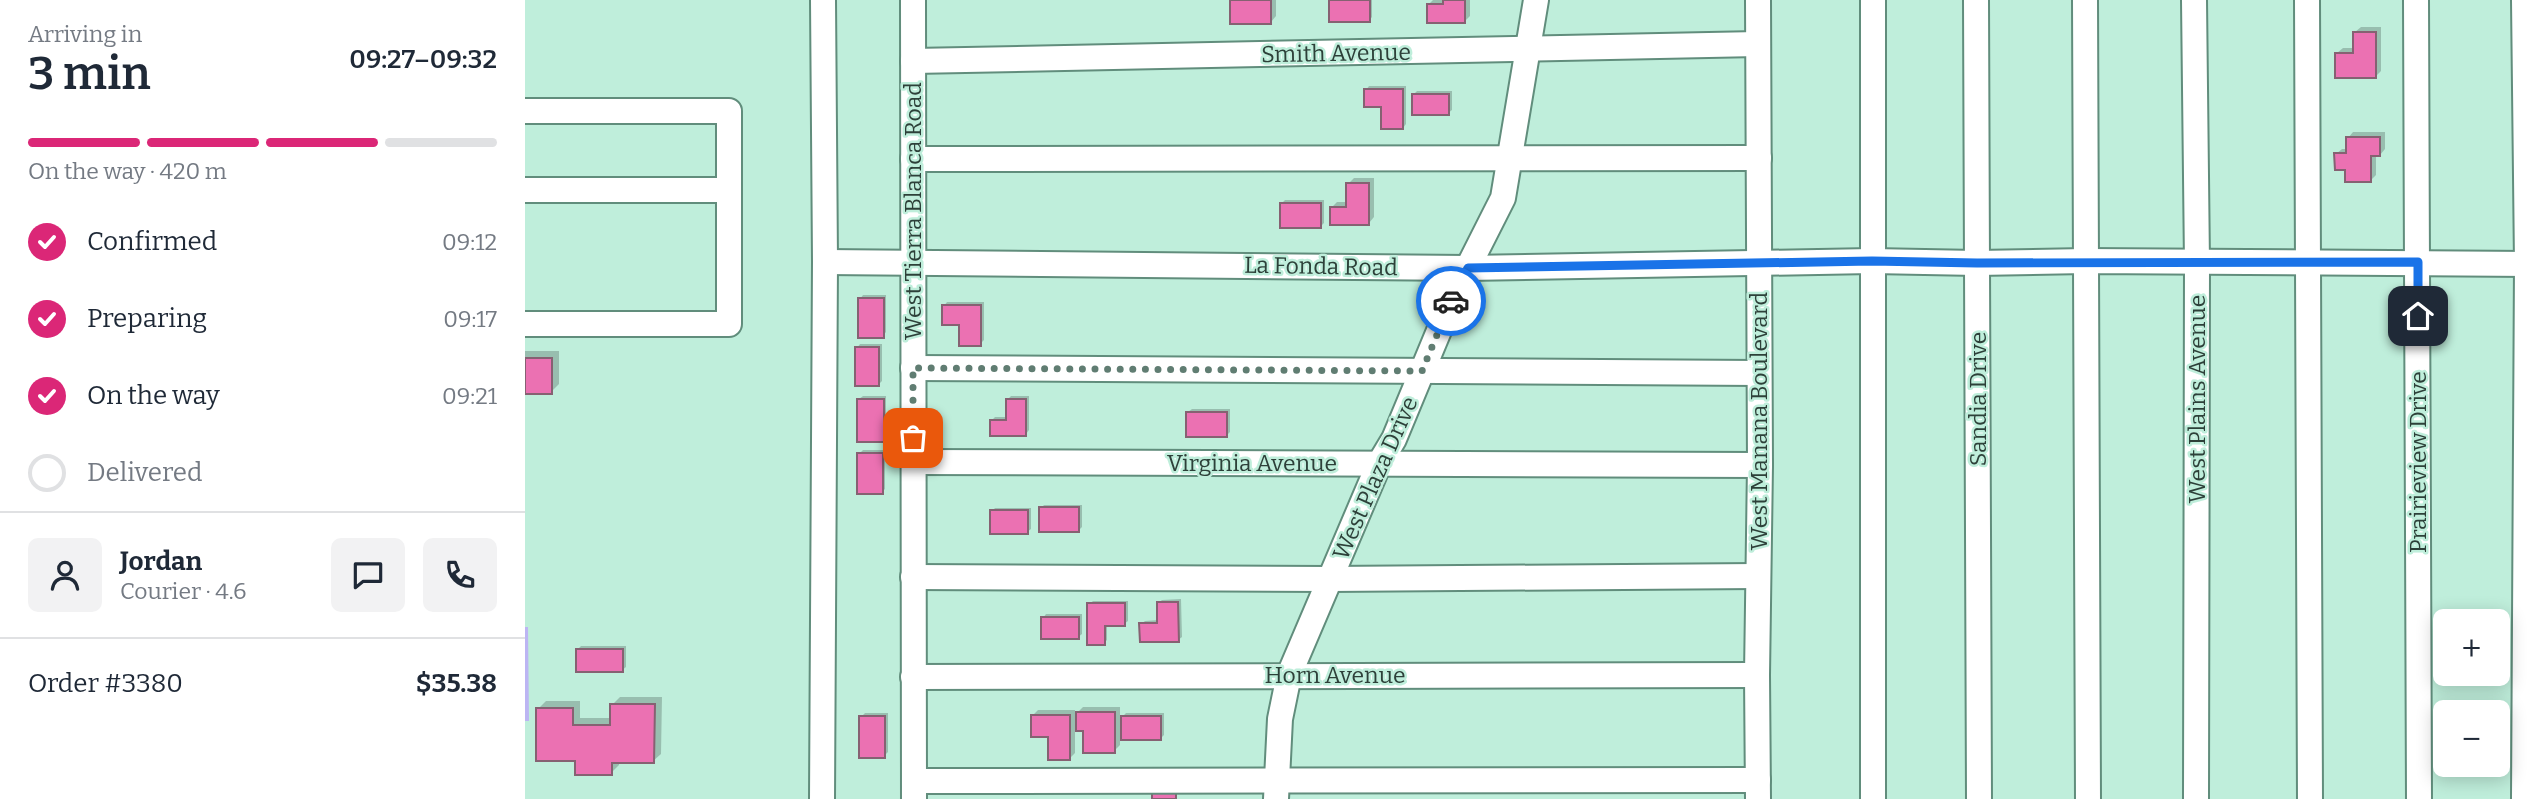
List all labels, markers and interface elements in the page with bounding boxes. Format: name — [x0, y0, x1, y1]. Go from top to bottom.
text: Arriving in — [28, 20, 142, 48]
street label: Smith Avenue — [1261, 38, 1411, 68]
text: 09:27–09:32 — [349, 44, 497, 75]
text: 3 min — [28, 46, 151, 101]
street label: West Tierra Blanca Road — [899, 82, 927, 340]
text: On the way · 420 m — [28, 157, 227, 185]
icon: check — [28, 223, 66, 261]
text: Confirmed — [87, 226, 217, 257]
text: 09:12 — [442, 228, 497, 256]
street label: La Fonda Road — [1244, 251, 1399, 281]
courier — [1416, 266, 1486, 336]
icon: car — [1432, 282, 1470, 320]
pin — [2388, 286, 2448, 346]
street label: West Manana Boulevard — [1745, 292, 1773, 550]
street label: West Plains Avenue — [2183, 295, 2211, 503]
icon: home — [2399, 297, 2437, 335]
icon: check — [28, 300, 66, 338]
text: Preparing — [87, 303, 207, 334]
text: 09:17 — [443, 305, 497, 333]
street label: Sandia Drive — [1964, 332, 1992, 466]
street label: Prairieview Drive — [2404, 371, 2432, 553]
icon: check — [28, 377, 66, 415]
text: On the way — [87, 380, 220, 411]
text: 09:21 — [442, 382, 497, 410]
street label: West Plaza Drive — [1326, 392, 1424, 564]
pin — [883, 408, 943, 468]
icon: bag — [894, 419, 932, 457]
street label: Virginia Avenue — [1167, 449, 1337, 477]
text: Delivered — [87, 457, 202, 488]
button: person — [28, 538, 102, 612]
button: chat — [331, 538, 405, 612]
button: phone — [423, 538, 497, 612]
text: Jordan — [120, 546, 202, 577]
text: Courier · 4.6 — [120, 577, 247, 605]
map controls — [2433, 609, 2510, 777]
button: + — [2433, 609, 2510, 686]
street label: Horn Avenue — [1264, 661, 1406, 689]
text: Order #3380 — [28, 668, 183, 699]
text: $35.38 — [416, 668, 497, 699]
button: − — [2433, 700, 2510, 777]

